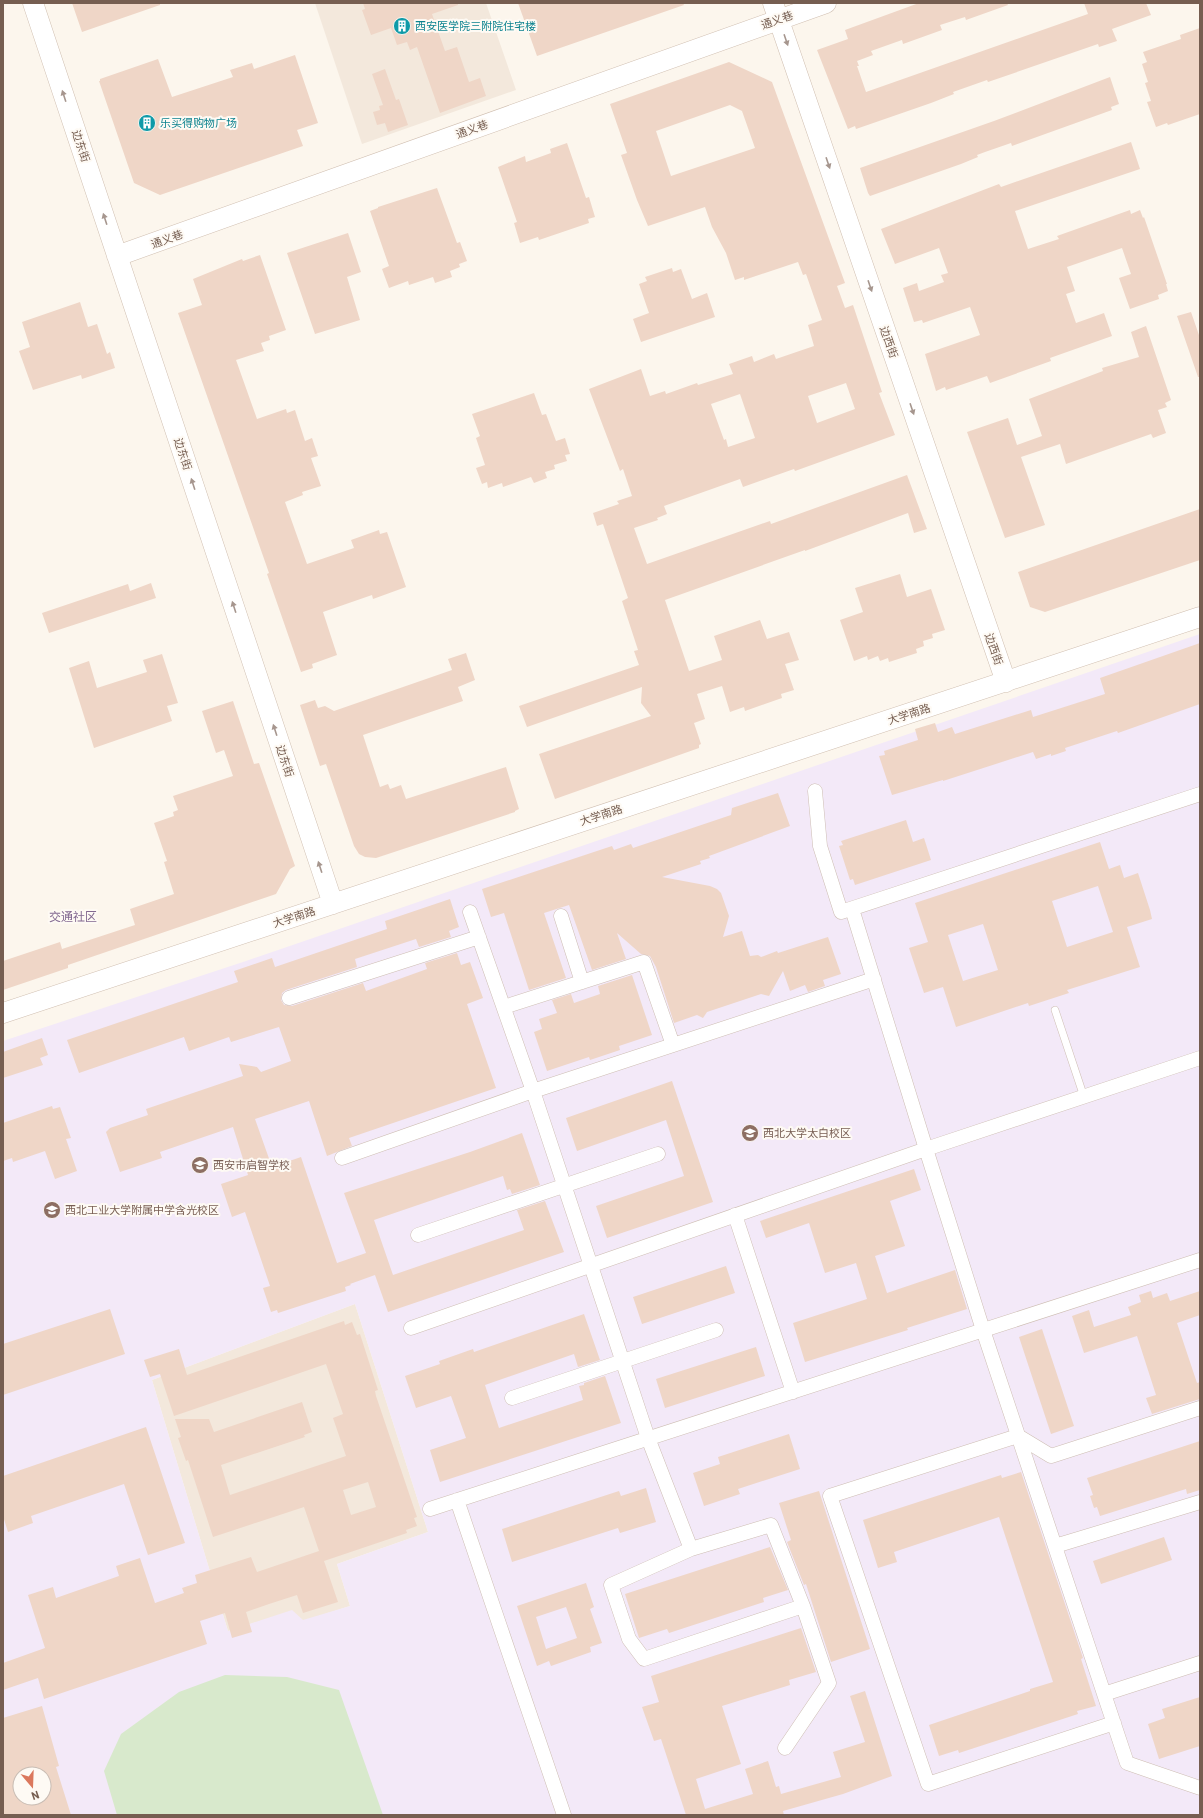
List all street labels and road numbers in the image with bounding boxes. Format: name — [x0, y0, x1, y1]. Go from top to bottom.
street label: 通义巷 — [759, 8, 795, 31]
street label: 通义巷 — [454, 117, 490, 140]
street label: 边东街 — [70, 128, 93, 164]
street label: 通义巷 — [149, 227, 185, 250]
street label: 边西街 — [878, 324, 901, 360]
street label: 边东街 — [172, 436, 195, 472]
street label: 边西街 — [983, 631, 1006, 667]
street label: 大学南路 — [886, 701, 932, 727]
street label: 边东街 — [274, 743, 297, 779]
street label: 大学南路 — [578, 802, 624, 828]
street label: 大学南路 — [271, 904, 317, 930]

